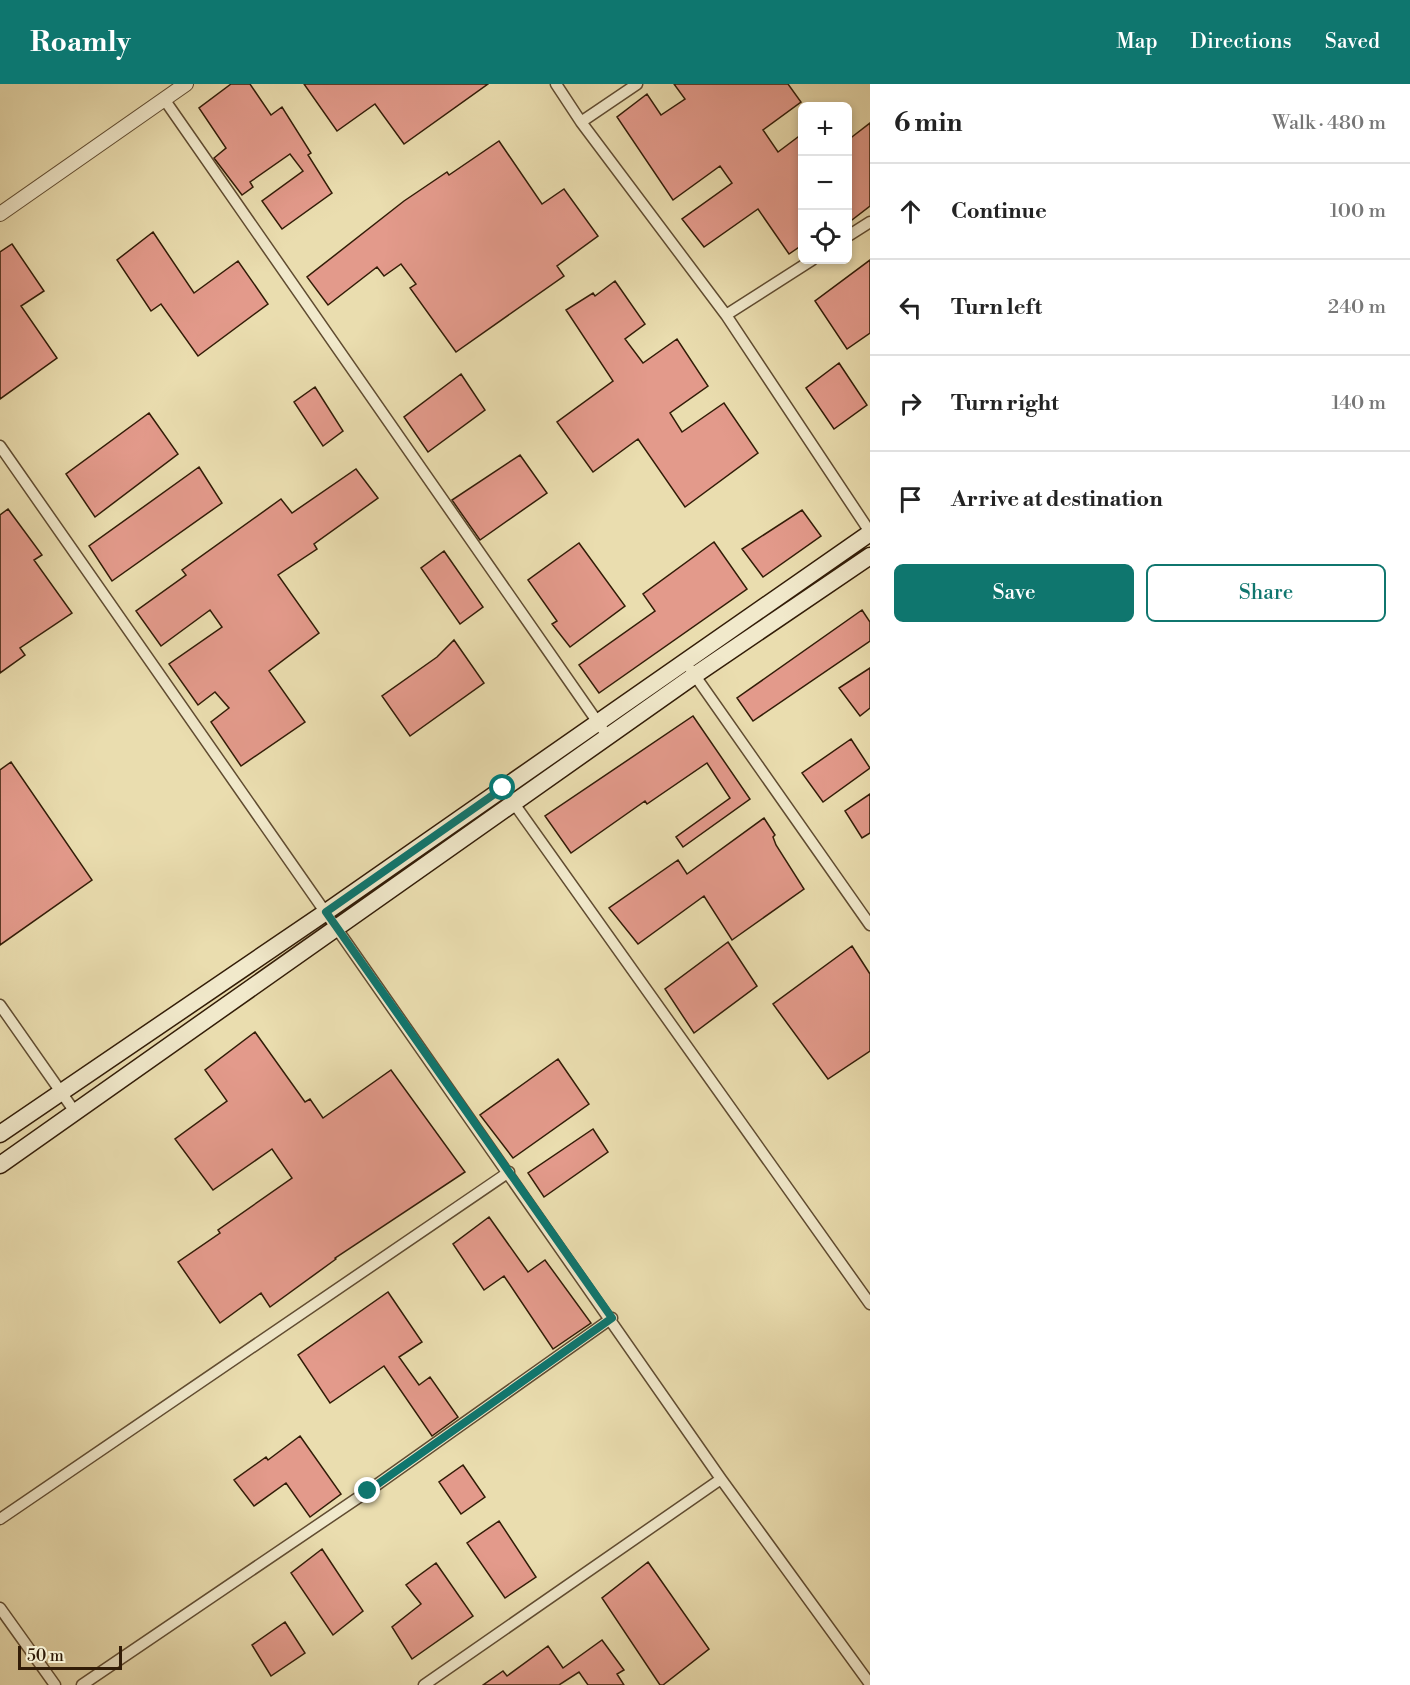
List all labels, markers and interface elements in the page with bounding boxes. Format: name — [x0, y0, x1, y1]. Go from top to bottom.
text: Roamly — [30, 25, 131, 60]
text: Map — [1116, 29, 1158, 55]
text: Directions — [1191, 29, 1292, 55]
text: Saved — [1325, 29, 1380, 55]
map controls — [798, 102, 852, 264]
button: + — [798, 102, 852, 156]
text: 6 min — [894, 107, 962, 139]
text: Walk · 480 m — [1272, 111, 1386, 136]
button: − — [798, 156, 852, 210]
icon: ahead — [894, 195, 927, 228]
text: Continue — [951, 198, 1047, 225]
text: 100 m — [1330, 199, 1386, 224]
button: locate — [798, 210, 852, 264]
icon: left — [894, 291, 927, 324]
text: Turn left — [951, 294, 1042, 321]
text: 240 m — [1328, 295, 1386, 320]
icon: right — [894, 387, 927, 420]
text: Turn right — [951, 390, 1059, 417]
text: 140 m — [1331, 391, 1386, 416]
icon: arrive — [894, 483, 927, 516]
text: Arrive at destination — [951, 486, 1163, 513]
button: Save — [894, 564, 1134, 622]
button: Share — [1146, 564, 1386, 622]
route start — [489, 774, 515, 800]
route end — [354, 1477, 380, 1503]
scale bar — [18, 1643, 122, 1670]
text: 50 m — [27, 1646, 64, 1666]

